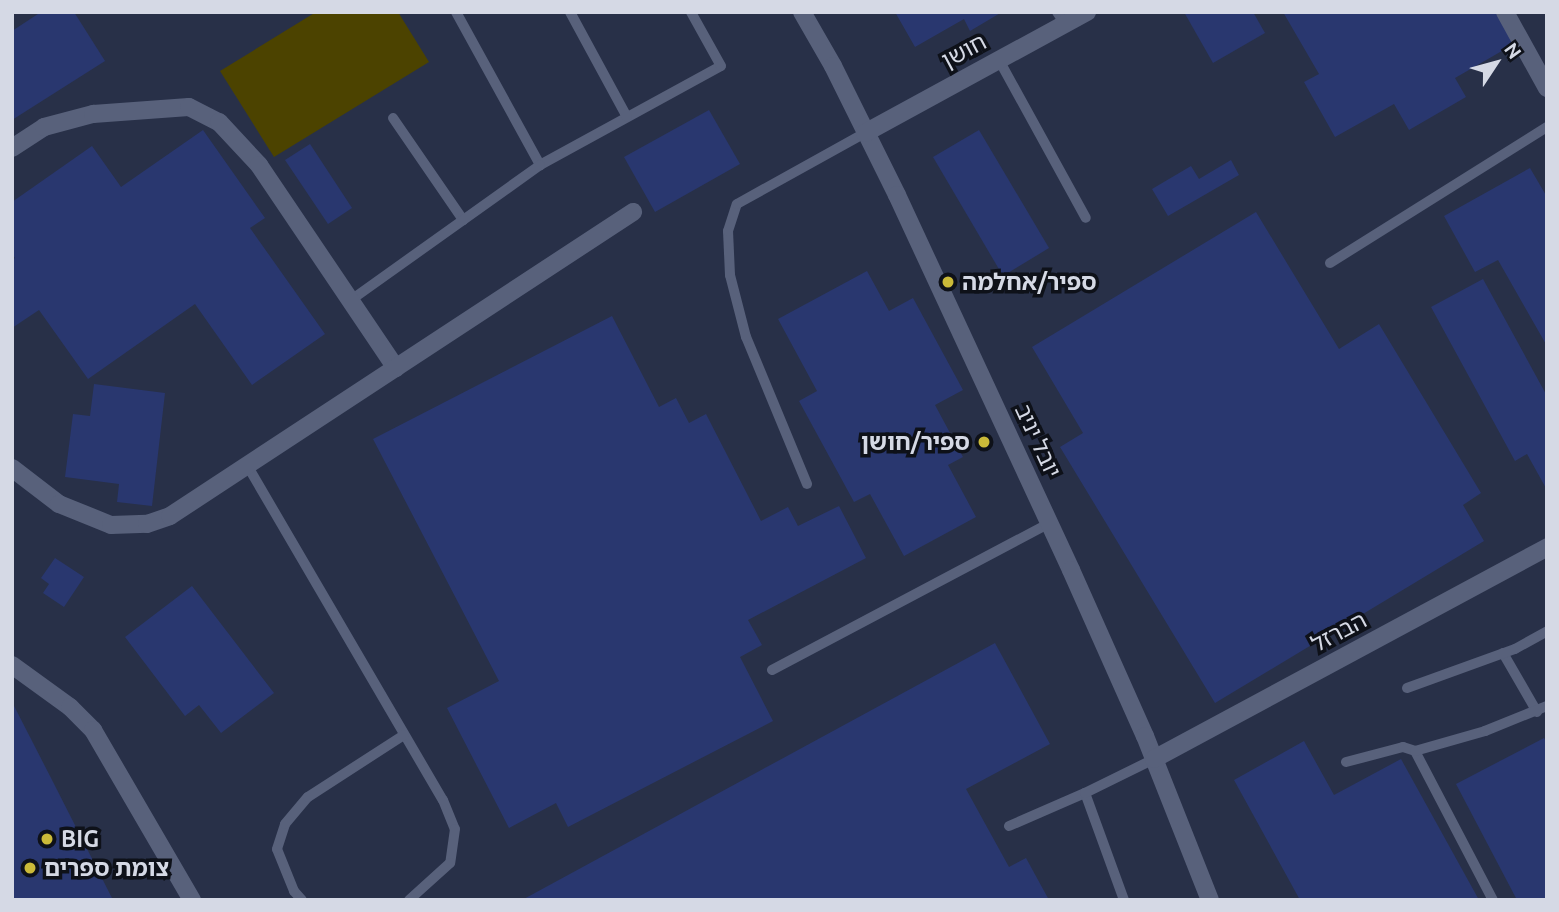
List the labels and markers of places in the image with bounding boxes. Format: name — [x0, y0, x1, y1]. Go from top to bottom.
place label: ספיר/אחלמה — [962, 268, 1097, 296]
marker: ספיר/אחלמה — [940, 274, 956, 290]
place label: ספיר/חושן — [861, 428, 970, 456]
marker: ספיר/חושן — [976, 434, 992, 450]
place label: BIG — [61, 825, 99, 853]
marker: BIG — [39, 831, 55, 847]
place label: צומת ספרים — [44, 854, 169, 882]
marker: צומת ספרים — [22, 860, 38, 876]

